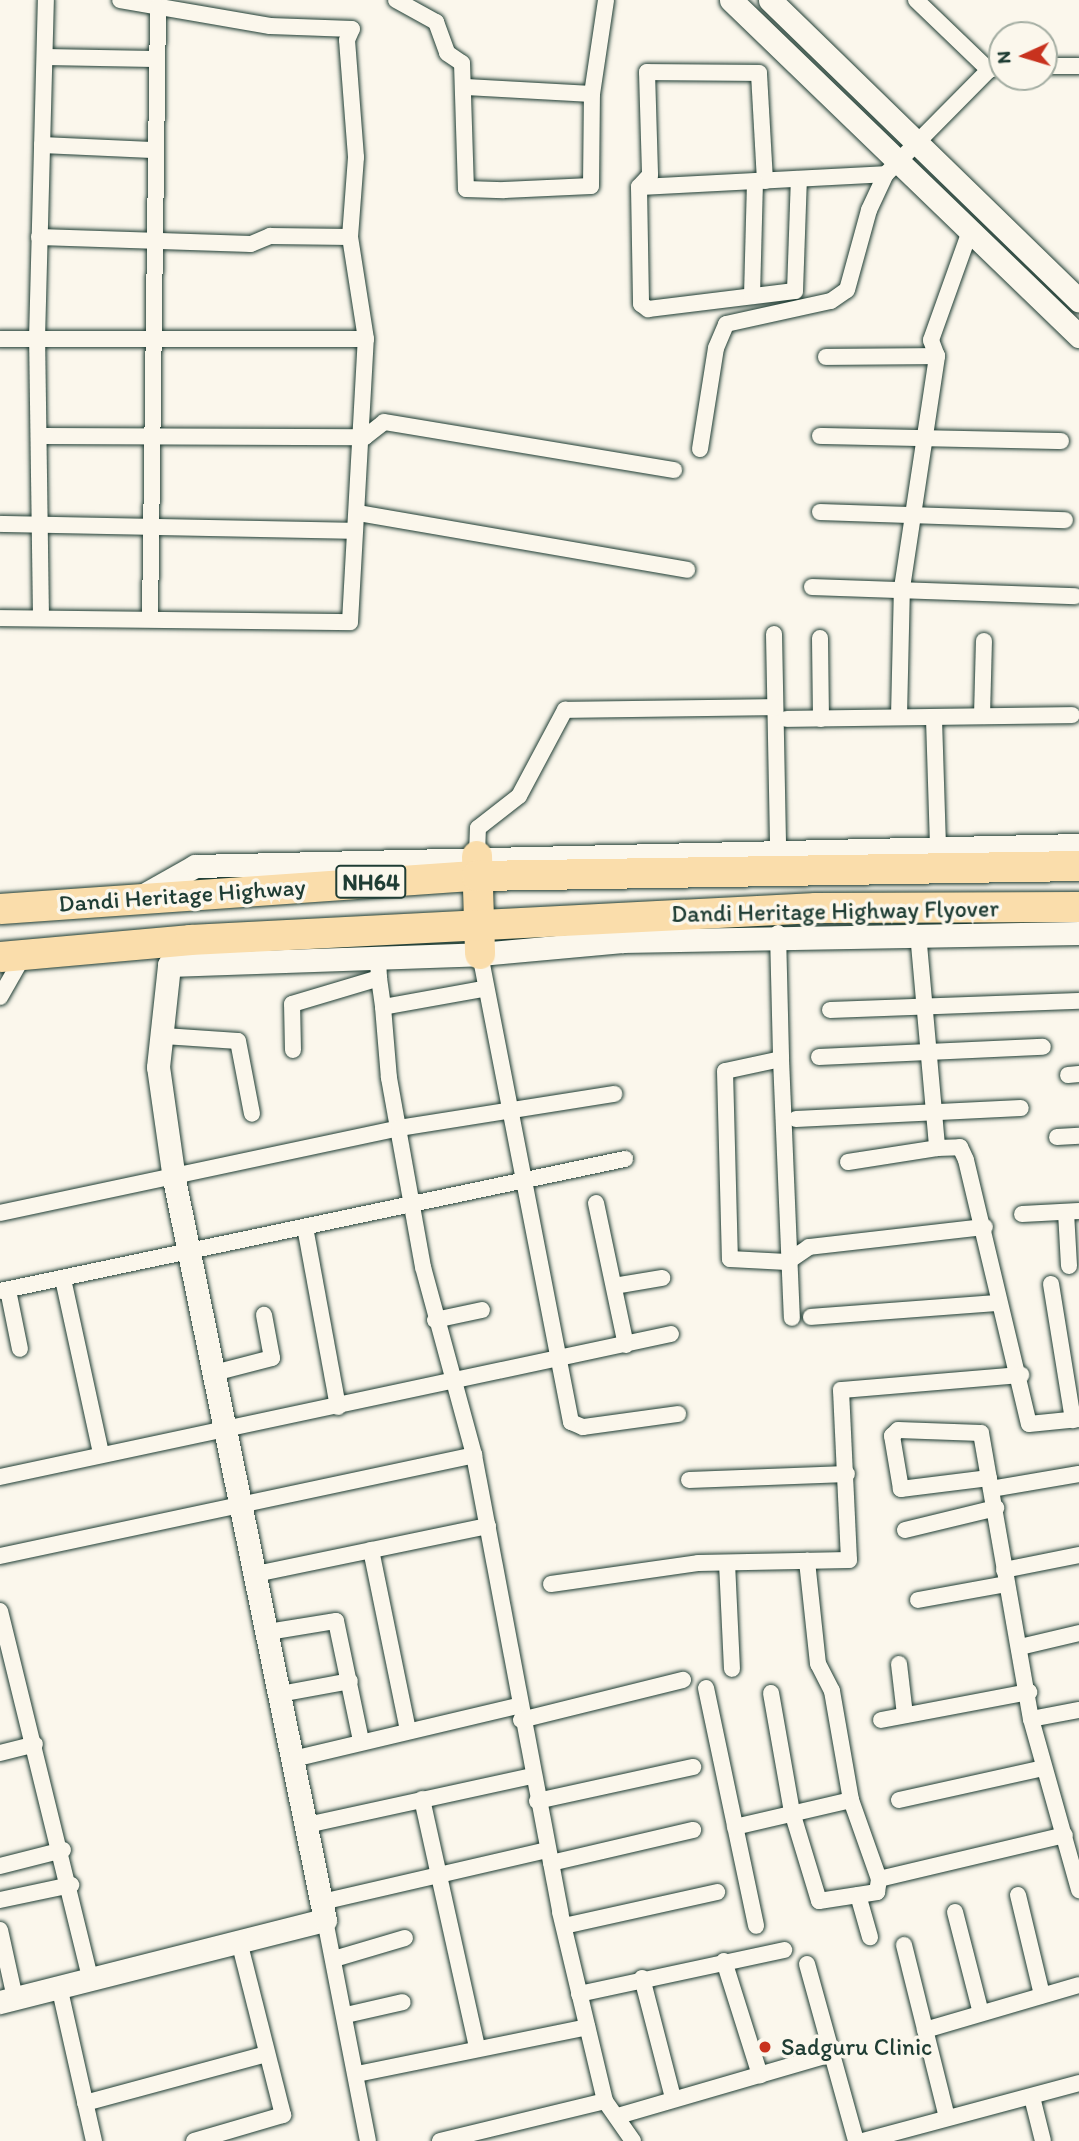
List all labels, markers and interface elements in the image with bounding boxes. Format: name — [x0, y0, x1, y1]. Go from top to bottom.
north arrow — [988, 21, 1058, 91]
text: N — [992, 50, 1015, 65]
road number: NH64 — [334, 862, 408, 902]
street label: Dandi Heritage Highway — [58, 872, 306, 918]
street label: Dandi Heritage Highway Flyover — [671, 894, 999, 928]
place label: Sadguru Clinic — [781, 2033, 932, 2061]
marker: Sadguru Clinic — [755, 2037, 775, 2057]

